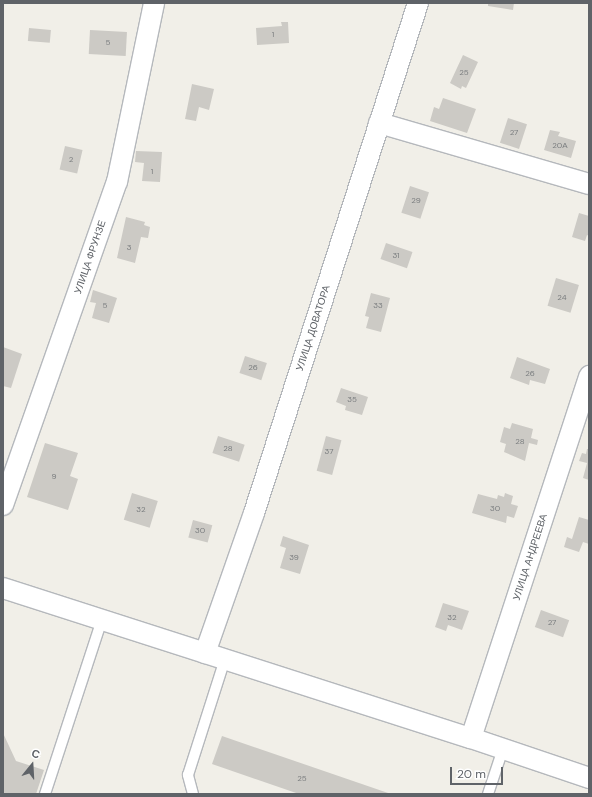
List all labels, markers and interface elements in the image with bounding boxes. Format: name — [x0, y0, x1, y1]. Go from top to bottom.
house number: 1 — [272, 30, 274, 40]
house number: 5 — [106, 38, 110, 48]
house number: 25 — [459, 68, 469, 78]
house number: 27 — [510, 128, 518, 138]
house number: 20А — [552, 141, 568, 151]
house number: 2 — [69, 155, 73, 165]
house number: 1 — [151, 167, 153, 177]
house number: 29 — [411, 196, 421, 206]
street label: УЛИЦА ФРУНЗЕ — [72, 219, 108, 295]
house number: 3 — [127, 243, 131, 253]
house number: 31 — [392, 251, 400, 261]
street label: УЛИЦА ДОВАТОРА — [293, 284, 333, 372]
house number: 24 — [557, 293, 567, 303]
house number: 5 — [103, 301, 107, 311]
house number: 33 — [373, 301, 383, 311]
house number: 26 — [248, 363, 258, 373]
house number: 26 — [525, 369, 535, 379]
house number: 35 — [347, 395, 357, 405]
house number: 28 — [515, 437, 525, 447]
house number: 28 — [223, 444, 233, 454]
house number: 37 — [325, 447, 333, 457]
house number: 9 — [51, 472, 57, 482]
house number: 30 — [490, 504, 500, 514]
house number: 32 — [136, 505, 146, 515]
street label: УЛИЦА АНДРЕЕВА — [510, 512, 550, 602]
house number: 30 — [195, 526, 205, 536]
house number: 39 — [289, 553, 299, 563]
house number: 32 — [447, 613, 457, 623]
house number: 27 — [548, 618, 556, 628]
north arrow — [12, 745, 52, 785]
text: С — [30, 746, 42, 761]
scale bar — [452, 759, 505, 785]
text: 20 m — [457, 766, 486, 782]
house number: 25 — [297, 774, 307, 784]

